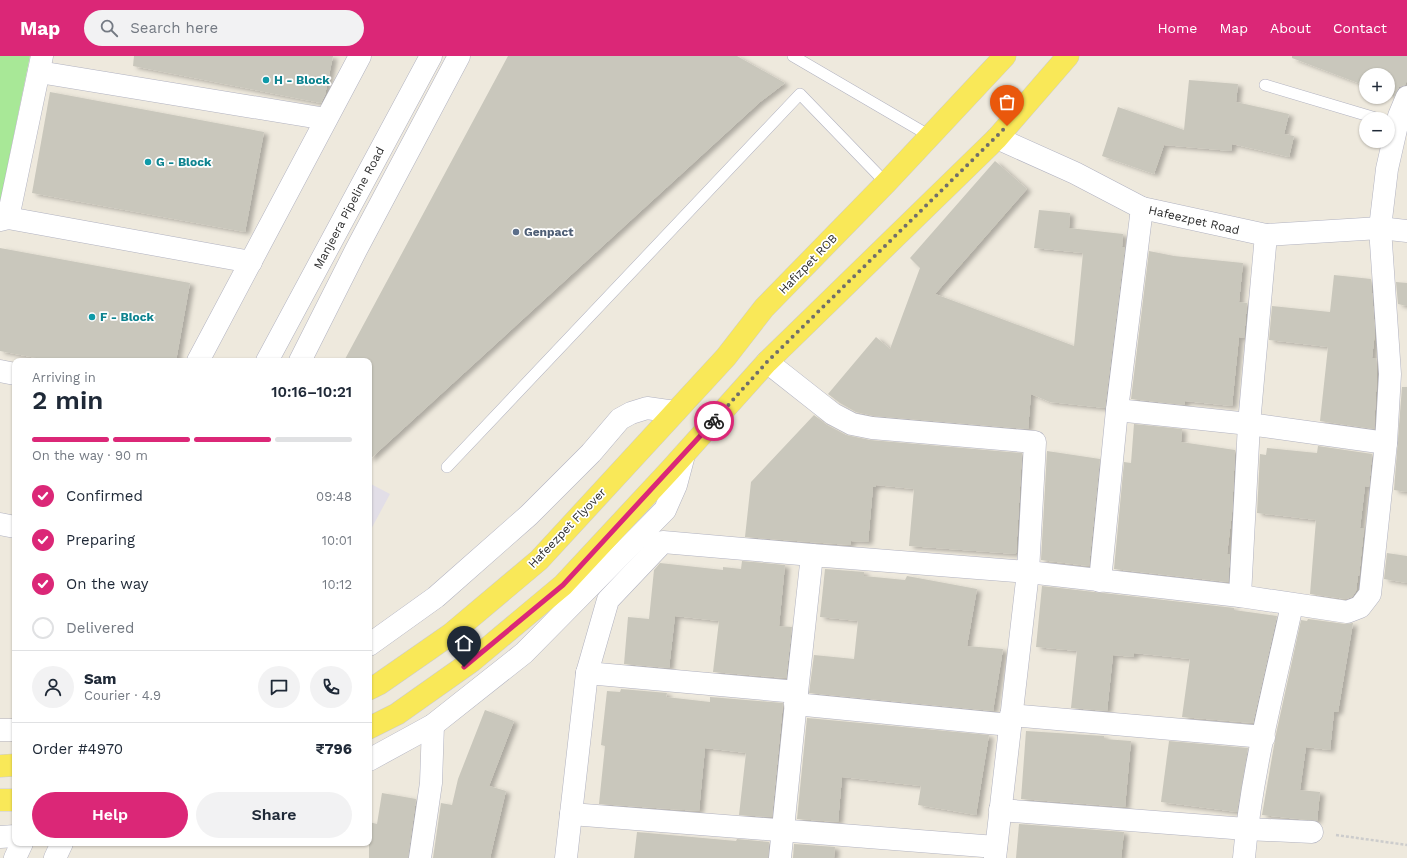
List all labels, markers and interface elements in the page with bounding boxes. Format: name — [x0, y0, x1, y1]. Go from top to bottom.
search box — [84, 10, 364, 46]
text: Map — [20, 17, 60, 40]
icon: search — [98, 17, 120, 39]
text: Search here — [130, 19, 218, 37]
text: Home — [1157, 20, 1197, 36]
text: Map — [1219, 20, 1248, 36]
text: About — [1270, 20, 1311, 36]
text: Contact — [1333, 20, 1387, 36]
map controls — [1359, 68, 1395, 148]
button: + — [1359, 68, 1395, 104]
place label: H - Block — [274, 73, 330, 87]
marker: H - Block — [261, 75, 271, 85]
pin — [990, 85, 1024, 126]
icon: bag — [996, 91, 1018, 113]
button: − — [1359, 112, 1395, 148]
street label: Manjeera Pipeline Road — [311, 145, 387, 271]
place label: G - Block — [156, 155, 212, 169]
marker: G - Block — [143, 157, 153, 167]
street label: Hafeezpet Road — [1147, 203, 1241, 237]
place label: Genpact — [524, 225, 574, 239]
marker: Genpact — [511, 227, 521, 237]
street label: Hafizpet ROB — [776, 231, 840, 297]
place label: F - Block — [100, 310, 155, 324]
marker: F - Block — [87, 312, 97, 322]
text: Arriving in — [32, 370, 96, 385]
text: 10:16–10:21 — [271, 383, 352, 401]
text: 2 min — [32, 385, 103, 415]
courier — [694, 401, 734, 441]
icon: bike — [703, 410, 725, 432]
text: On the way · 90 m — [32, 448, 148, 463]
icon: check — [32, 485, 54, 507]
street label: Hafeezpet Flyover — [525, 485, 609, 571]
text: Confirmed — [66, 487, 143, 505]
text: 09:48 — [316, 489, 352, 504]
icon: check — [32, 529, 54, 551]
text: Preparing — [66, 531, 135, 549]
text: 10:01 — [322, 533, 352, 548]
icon: check — [32, 573, 54, 595]
text: On the way — [66, 575, 148, 593]
text: 10:12 — [322, 577, 352, 592]
text: Delivered — [66, 619, 134, 637]
pin — [447, 626, 481, 667]
icon: home — [453, 632, 475, 654]
button: person — [32, 666, 74, 708]
button: chat — [258, 666, 300, 708]
button: phone — [310, 666, 352, 708]
text: Sam — [84, 670, 116, 688]
text: Courier · 4.9 — [84, 688, 161, 703]
text: Order #4970 — [32, 740, 123, 758]
text: ₹796 — [315, 740, 352, 758]
button: Help — [32, 792, 188, 838]
button: Share — [196, 792, 352, 838]

